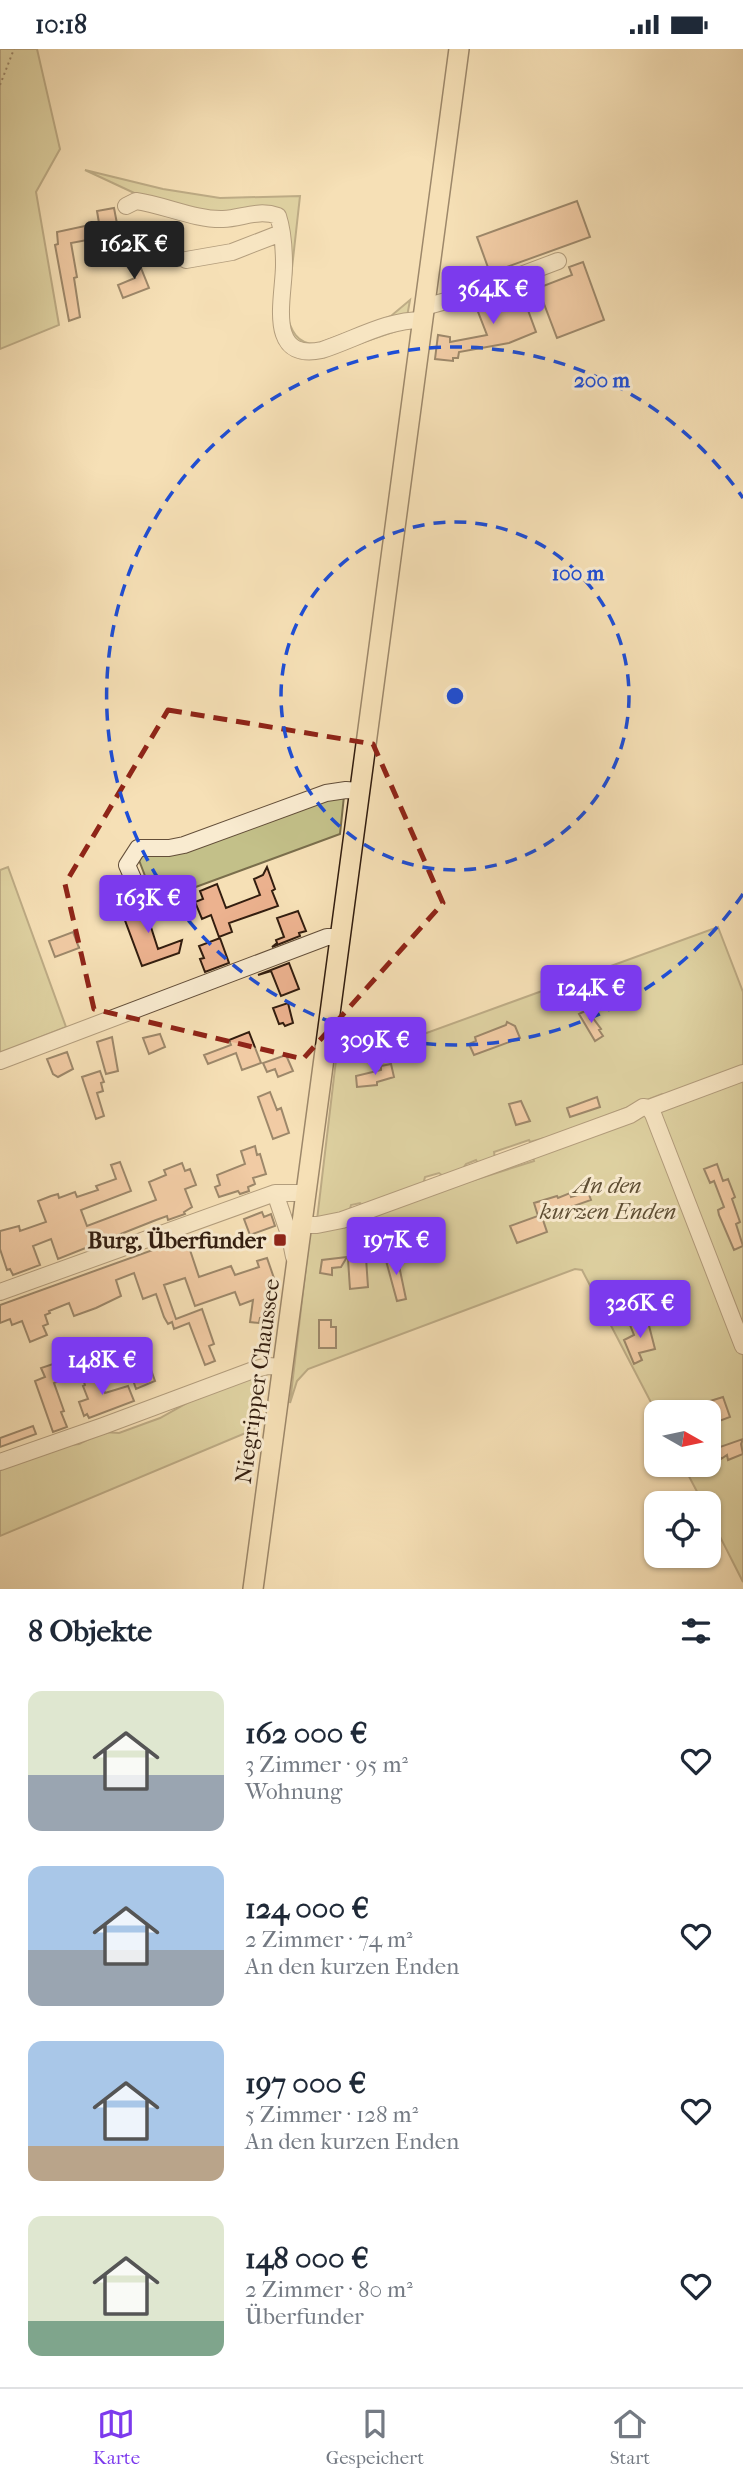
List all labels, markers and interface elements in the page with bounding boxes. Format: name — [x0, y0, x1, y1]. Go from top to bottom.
text: 10:18 — [35, 9, 87, 40]
pin: 162K € — [77, 222, 191, 281]
text: 162K € — [100, 230, 168, 257]
pin: 364K € — [436, 267, 550, 326]
text: 364K € — [458, 275, 528, 302]
text: 200 m — [574, 368, 631, 392]
text: 100 m — [552, 561, 605, 585]
centre of rings — [443, 684, 467, 708]
pin: 163K € — [91, 875, 205, 935]
text: 163K € — [115, 884, 181, 911]
pin: 124K € — [534, 965, 648, 1025]
text: 124K € — [557, 974, 625, 1001]
pin: 309K € — [318, 1017, 432, 1077]
text: 309K € — [340, 1026, 410, 1053]
park label: An den kurzen Enden — [539, 1172, 676, 1225]
pin: 197K € — [339, 1217, 453, 1277]
text: 197K € — [363, 1226, 429, 1253]
place label: Burg, Überfunder — [88, 1227, 267, 1254]
marker: Burg, Überfunder — [272, 1232, 288, 1248]
street label: Niegripper Chaussee — [230, 1277, 285, 1485]
pin: 326K € — [583, 1281, 697, 1340]
text: 326K € — [605, 1289, 675, 1316]
pin: 148K € — [45, 1337, 159, 1397]
text: 148K € — [68, 1346, 136, 1373]
north arrow — [644, 1400, 721, 1477]
map controls — [644, 1400, 721, 1568]
button: locate — [644, 1491, 721, 1568]
icon: filters — [677, 1612, 715, 1650]
text: 8 Objekte — [28, 1614, 152, 1649]
text: 162 000 € — [245, 1716, 368, 1751]
icon: home — [84, 1719, 168, 1803]
icon: heart — [677, 1742, 715, 1780]
text: 3 Zimmer · 95 m² — [245, 1751, 408, 1778]
text: Wohnung — [245, 1778, 342, 1805]
text: 124 000 € — [245, 1891, 369, 1926]
icon: home — [84, 1894, 168, 1978]
icon: heart — [677, 1917, 715, 1955]
text: 2 Zimmer · 74 m² — [245, 1926, 413, 1953]
text: An den kurzen Enden — [245, 1953, 459, 1980]
text: 197 000 € — [245, 2066, 366, 2101]
icon: home — [84, 2069, 168, 2153]
icon: heart — [677, 2092, 715, 2130]
text: 5 Zimmer · 128 m² — [245, 2101, 418, 2128]
text: An den kurzen Enden — [245, 2128, 459, 2155]
text: 148 000 € — [245, 2241, 369, 2276]
icon: home — [84, 2244, 168, 2328]
icon: heart — [677, 2267, 715, 2305]
text: 2 Zimmer · 80 m² — [245, 2276, 413, 2303]
text: Überfunder — [245, 2303, 364, 2330]
tab: Karte — [93, 2405, 140, 2469]
tab: Gespeichert — [326, 2405, 424, 2469]
tab: Start — [610, 2405, 650, 2469]

